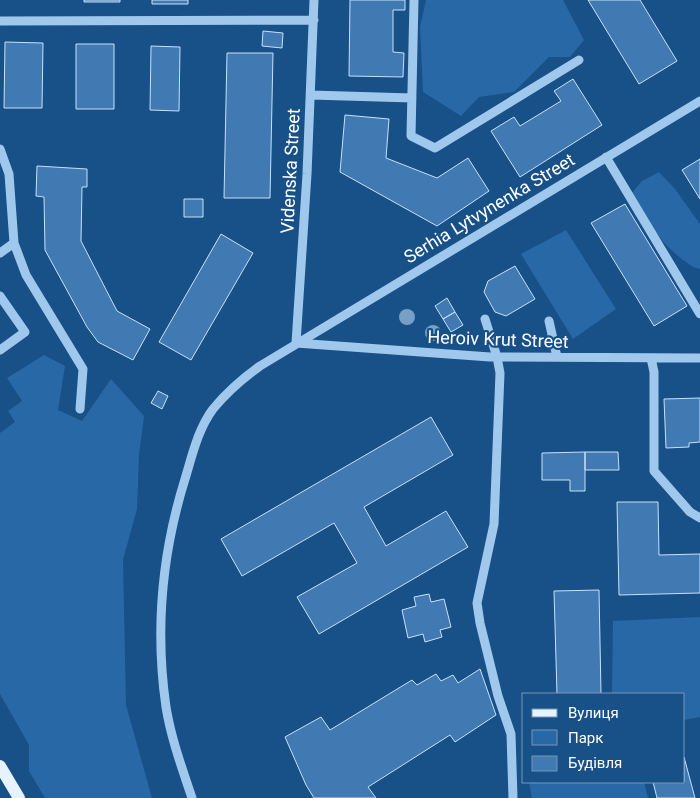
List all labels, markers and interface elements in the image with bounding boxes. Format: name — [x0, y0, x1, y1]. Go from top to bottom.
street label: Videnska Street — [276, 108, 304, 234]
street label: Serhia Lytvynenka Street — [400, 149, 578, 267]
street label: Heroiv Krut Street — [427, 326, 569, 352]
legend — [522, 693, 685, 783]
text: Вулиця — [568, 704, 619, 722]
text: Парк — [568, 729, 603, 747]
text: Будівля — [568, 754, 622, 772]

